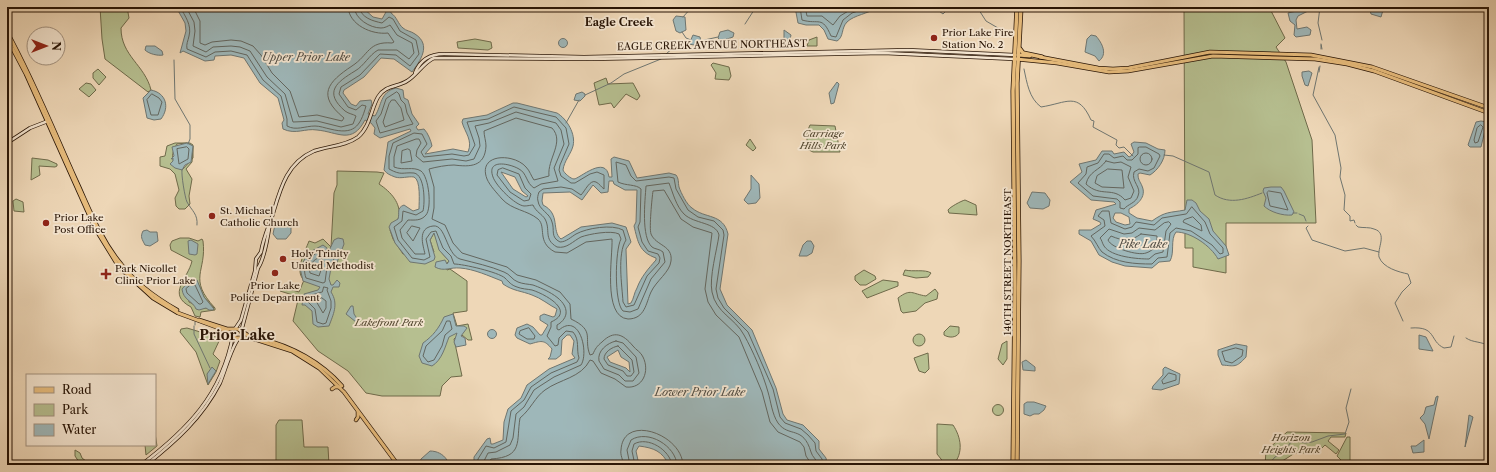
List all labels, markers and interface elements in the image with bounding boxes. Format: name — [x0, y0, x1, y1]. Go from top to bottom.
district label: Eagle Creek — [585, 15, 654, 29]
north arrow — [26, 26, 66, 66]
place label: Prior Lake Fire Station No. 2 — [942, 26, 1014, 51]
marker: Prior Lake Fire Station No. 2 — [929, 33, 939, 43]
street label: EAGLE CREEK AVENUE NORTHEAST — [617, 37, 808, 53]
text: N — [49, 41, 63, 51]
water label: Upper Prior Lake — [262, 50, 351, 64]
park label: Carriage Hills Park — [799, 127, 847, 152]
street label: 140TH STREET NORTHEAST — [1001, 188, 1014, 335]
place label: St. Michael Catholic Church — [220, 204, 299, 229]
place label: Prior Lake Post Office — [54, 211, 106, 236]
marker: St. Michael Catholic Church — [207, 211, 217, 221]
marker: Prior Lake Post Office — [41, 218, 51, 228]
water label: Pike Lake — [1118, 237, 1168, 251]
place label: Holy Trinity United Methodist — [291, 247, 374, 272]
marker: Holy Trinity United Methodist — [278, 254, 288, 264]
place label: Park Nicollet Clinic Prior Lake — [115, 262, 196, 287]
marker: Park Nicollet Clinic Prior Lake — [100, 268, 112, 280]
marker: Prior Lake Police Department — [270, 268, 280, 278]
place label: Prior Lake Police Department — [230, 279, 320, 304]
park label: Lakefront Park — [354, 316, 424, 329]
district label: Prior Lake — [199, 326, 275, 344]
legend — [26, 374, 156, 446]
text: Road — [62, 382, 92, 397]
water label: Lower Prior Lake — [654, 385, 746, 399]
text: Park — [62, 402, 89, 417]
text: Water — [61, 422, 96, 437]
park label: Horizon Heights Park — [1261, 431, 1321, 456]

